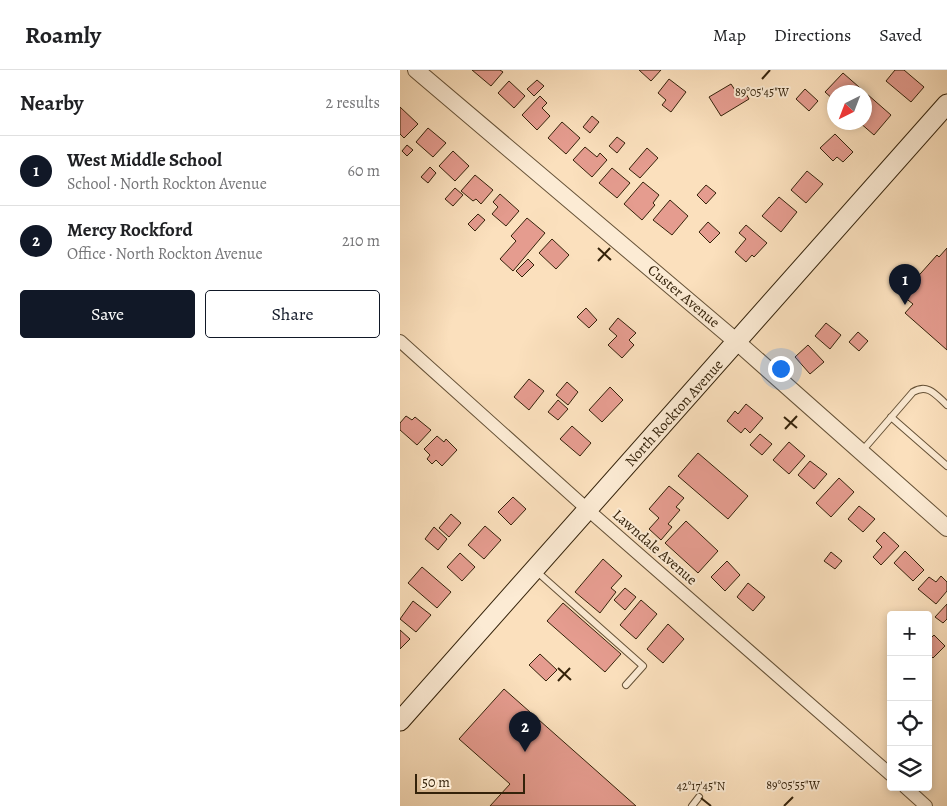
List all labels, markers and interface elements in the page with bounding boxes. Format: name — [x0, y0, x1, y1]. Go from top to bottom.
text: Roamly — [25, 19, 101, 51]
text: Map — [713, 23, 746, 47]
text: Directions — [774, 23, 851, 47]
text: Saved — [879, 23, 922, 47]
text: 89°05'45"W — [735, 84, 790, 100]
north arrow — [827, 85, 872, 130]
text: Nearby — [20, 89, 83, 117]
text: 2 results — [325, 92, 380, 114]
text: West Middle School — [67, 147, 222, 173]
text: 1 — [33, 160, 39, 182]
text: 60 m — [348, 160, 380, 182]
text: School · North Rockton Avenue — [67, 173, 267, 195]
text: Mercy Rockford — [67, 217, 193, 243]
text: 2 — [32, 230, 40, 252]
text: 210 m — [342, 230, 380, 252]
text: Office · North Rockton Avenue — [67, 243, 263, 265]
street label: Custer Avenue — [644, 260, 725, 332]
pin: 1 — [889, 264, 921, 305]
button: Save — [20, 290, 195, 338]
button: Share — [205, 290, 380, 338]
street label: North Rockton Avenue — [620, 355, 728, 471]
your location — [768, 356, 794, 382]
street label: Lawndale Avenue — [608, 505, 702, 590]
map controls — [887, 611, 932, 791]
button: + — [887, 611, 932, 656]
button: − — [887, 656, 932, 701]
button: locate — [887, 701, 932, 746]
pin: 2 — [509, 711, 541, 752]
button: layers — [887, 746, 932, 791]
scale bar — [415, 771, 525, 794]
text: 50 m — [422, 773, 450, 792]
text: 89°05'55"W — [766, 777, 821, 793]
text: 42°17'45"N — [677, 778, 726, 794]

